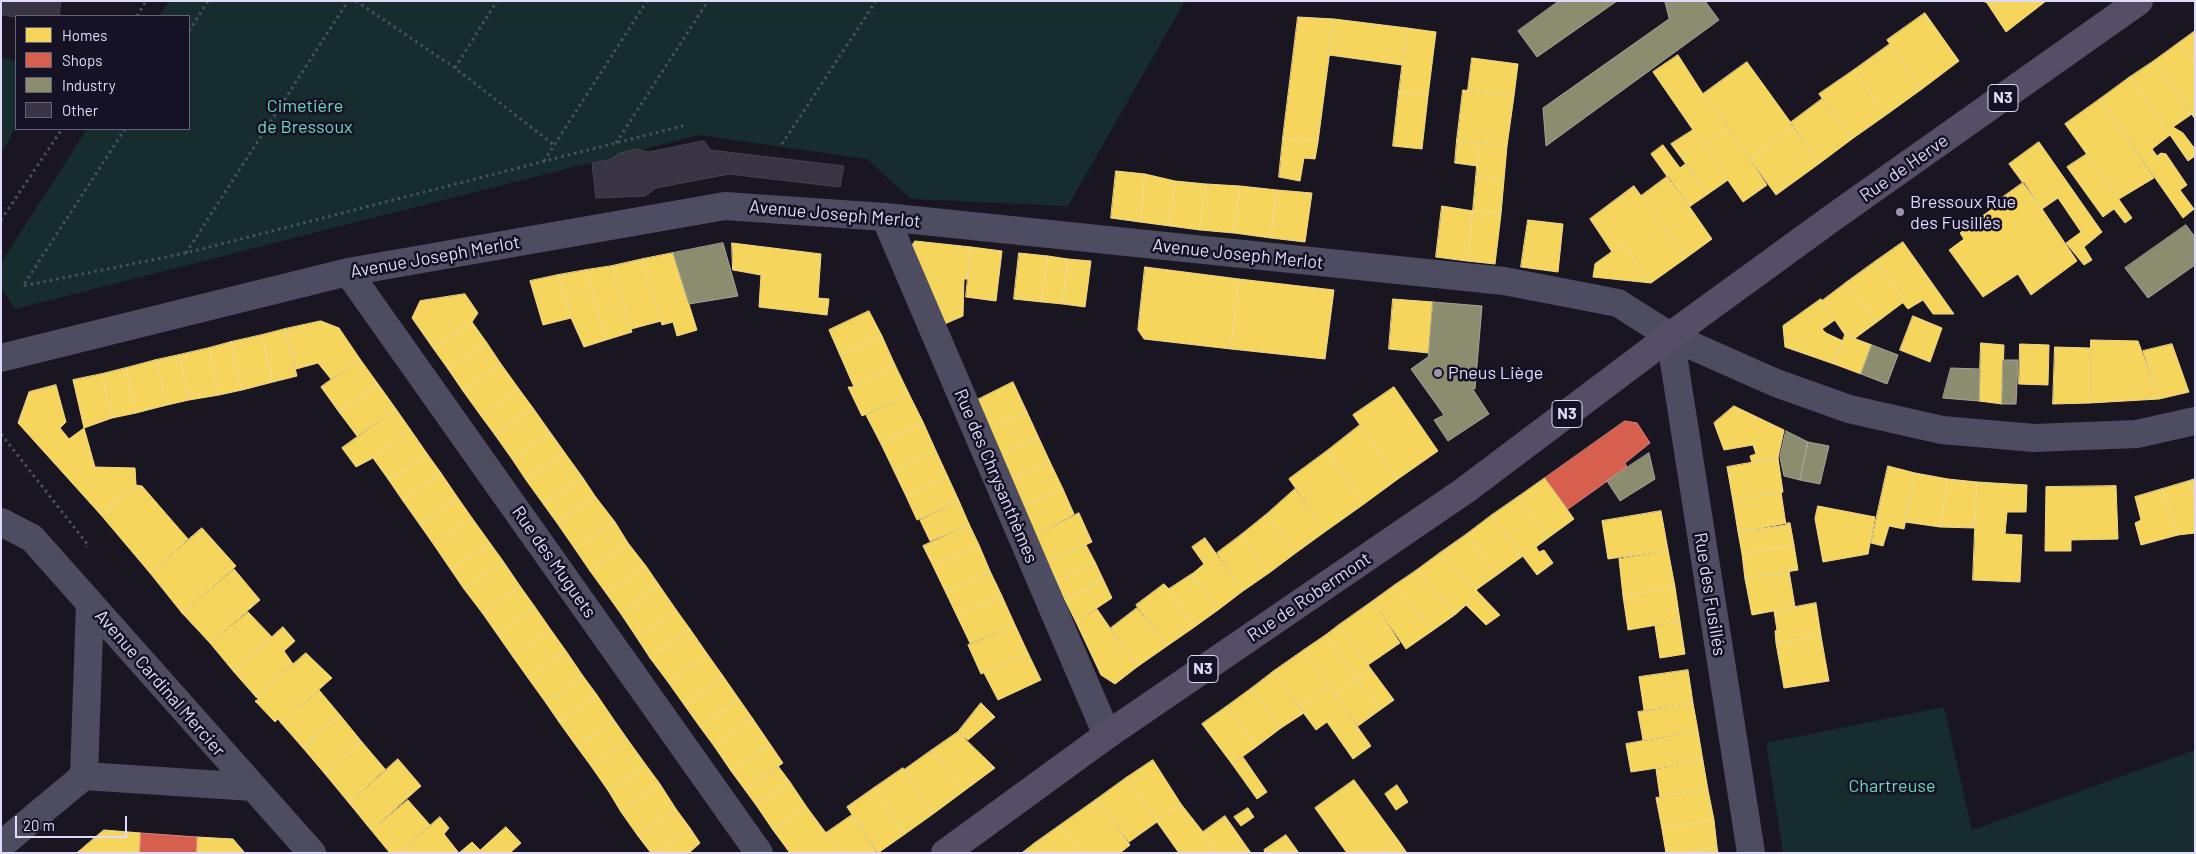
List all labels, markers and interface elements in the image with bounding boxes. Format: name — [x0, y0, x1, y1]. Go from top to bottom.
legend — [15, 15, 190, 130]
text: Homes — [62, 26, 107, 44]
text: Shops — [62, 51, 102, 69]
text: Industry — [62, 76, 116, 94]
road number: N3 — [1988, 85, 2018, 112]
park label: Cimetière de Bressoux — [257, 95, 353, 138]
text: Other — [62, 101, 98, 119]
street label: Rue de Herve — [1856, 130, 1952, 206]
place label: Bressoux Rue des Fusillés — [1910, 191, 2016, 233]
street label: Avenue Joseph Merlot — [748, 196, 922, 232]
marker: Bressoux Rue des Fusillés — [1894, 206, 1906, 218]
street label: Avenue Joseph Merlot — [348, 231, 522, 283]
street label: Avenue Joseph Merlot — [1151, 234, 1325, 274]
place label: Pneus Liège — [1448, 362, 1543, 384]
marker: Pneus Liège — [1432, 367, 1444, 379]
street label: Rue des Chrysanthèmes — [950, 386, 1042, 566]
road number: N3 — [1552, 400, 1582, 428]
street label: Rue des Muguets — [507, 502, 601, 622]
street label: Rue des Fusillés — [1690, 531, 1730, 657]
street label: Rue de Robermont — [1243, 548, 1375, 646]
street label: Avenue Cardinal Mercier — [90, 605, 230, 761]
road number: N3 — [1188, 656, 1218, 682]
park label: Chartreuse — [1848, 775, 1936, 797]
scale bar — [18, 806, 130, 838]
text: 20 m — [23, 816, 55, 834]

